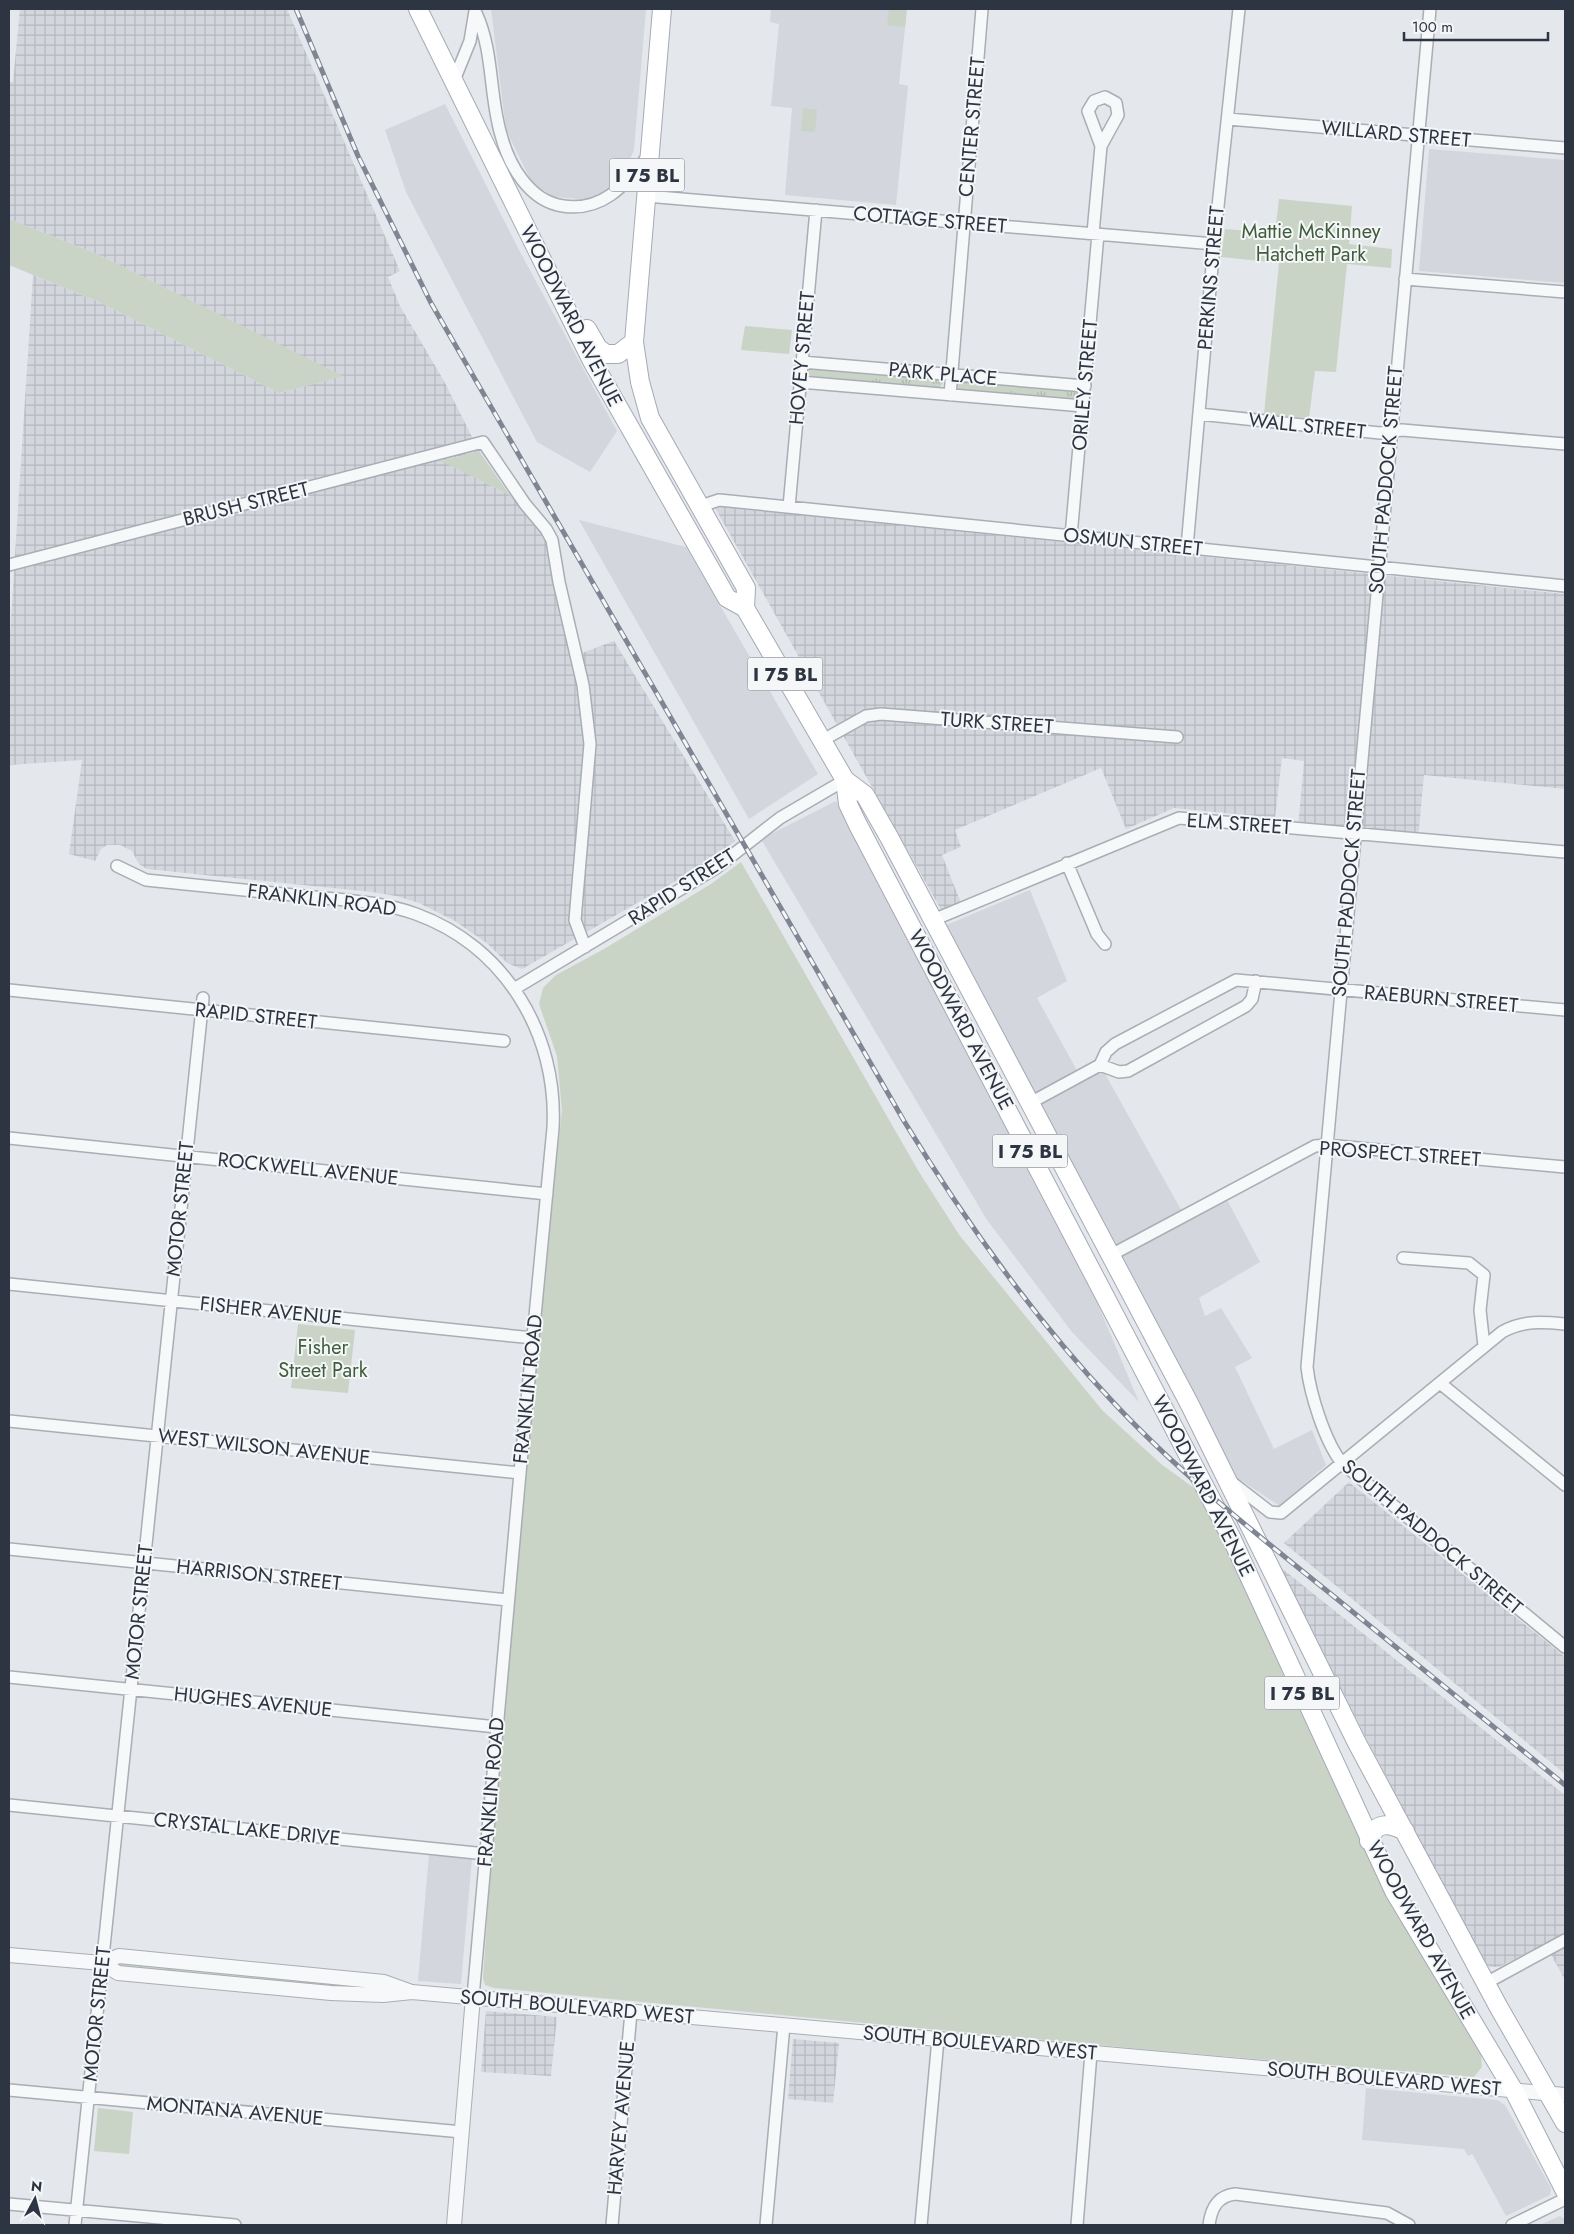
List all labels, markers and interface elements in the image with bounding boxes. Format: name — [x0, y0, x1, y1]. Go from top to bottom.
scale bar — [1404, 10, 1548, 42]
text: 100 m — [1412, 16, 1453, 38]
street label: CENTER STREET — [951, 55, 993, 198]
street label: WILLARD STREET — [1320, 113, 1473, 155]
road number: I 75 BL — [610, 158, 684, 192]
street label: COTTAGE STREET — [852, 199, 1009, 241]
street label: PERKINS STREET — [1190, 204, 1232, 351]
park label: Mattie McKinney Hatchett Park — [1242, 217, 1381, 269]
street label: WOODWARD AVENUE — [513, 220, 629, 412]
street label: HOVEY STREET — [782, 289, 822, 426]
street label: ORILEY STREET — [1065, 317, 1105, 452]
street label: PARK PLACE — [887, 355, 999, 393]
street label: SOUTH PADDOCK STREET — [1362, 364, 1410, 595]
street label: WALL STREET — [1247, 405, 1368, 447]
street label: BRUSH STREET — [180, 474, 313, 534]
street label: OSMUN STREET — [1062, 520, 1205, 564]
road number: I 75 BL — [748, 658, 822, 691]
street label: TURK STREET — [940, 705, 1055, 741]
street label: SOUTH PADDOCK STREET — [1325, 767, 1373, 998]
street label: ELM STREET — [1186, 806, 1293, 842]
street label: RAPID STREET — [623, 841, 742, 933]
street label: FRANKLIN ROAD — [246, 876, 398, 924]
street label: WOODWARD AVENUE — [901, 925, 1021, 1115]
street label: RAEBURN STREET — [1363, 978, 1520, 1020]
street label: RAPID STREET — [194, 995, 319, 1037]
road number: I 75 BL — [992, 1134, 1068, 1168]
street label: PROSPECT STREET — [1318, 1134, 1483, 1174]
street label: MOTOR STREET — [158, 1139, 202, 1278]
street label: ROCKWELL AVENUE — [216, 1145, 400, 1193]
street label: FISHER AVENUE — [198, 1289, 344, 1333]
street label: FRANKLIN ROAD — [506, 1313, 550, 1465]
park label: Fisher Street Park — [278, 1333, 368, 1385]
street label: WOODWARD AVENUE — [1145, 1390, 1261, 1582]
street label: WEST WILSON AVENUE — [156, 1421, 372, 1473]
street label: SOUTH PADDOCK STREET — [1335, 1452, 1529, 1622]
street label: MOTOR STREET — [117, 1542, 161, 1681]
street label: HARRISON STREET — [175, 1552, 344, 1598]
road number: I 75 BL — [1264, 1676, 1340, 1710]
street label: HUGHES AVENUE — [172, 1679, 334, 1725]
street label: FRANKLIN ROAD — [470, 1716, 512, 1868]
street label: CRYSTAL LAKE DRIVE — [152, 1805, 342, 1853]
street label: WOODWARD AVENUE — [1360, 1835, 1482, 2025]
street label: MOTOR STREET — [75, 1944, 119, 2083]
street label: SOUTH BOULEVARD WEST — [459, 1982, 696, 2032]
street label: SOUTH BOULEVARD WEST — [862, 2018, 1099, 2068]
street label: HARVEY AVENUE — [600, 2040, 642, 2196]
street label: SOUTH BOULEVARD WEST — [1266, 2054, 1503, 2104]
street label: MONTANA AVENUE — [146, 2089, 324, 2133]
north arrow — [10, 2174, 60, 2224]
text: N — [30, 2175, 43, 2197]

